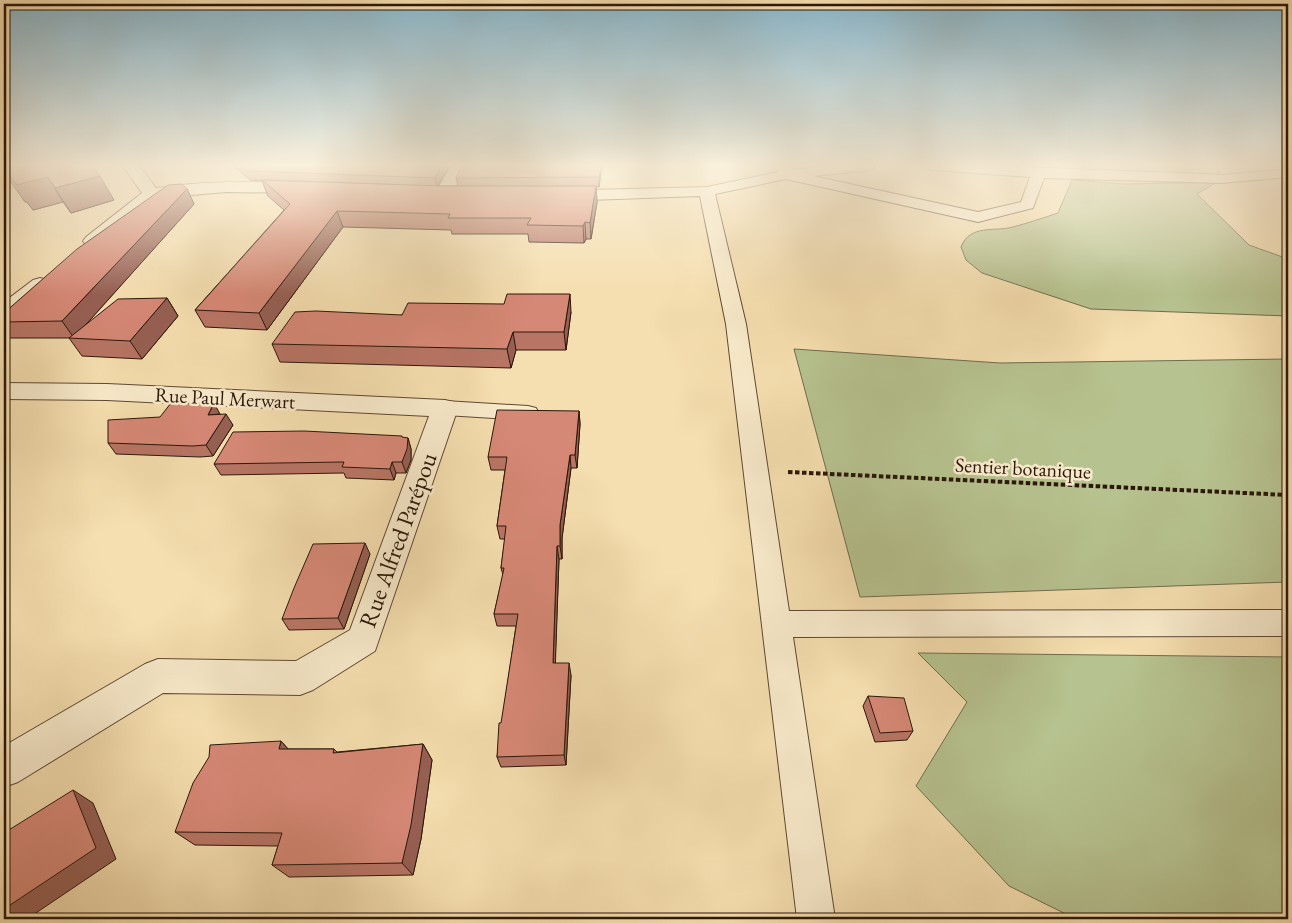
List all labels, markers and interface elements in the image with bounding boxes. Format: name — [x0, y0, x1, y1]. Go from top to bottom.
street label: Rue Paul Merwart — [154, 381, 296, 415]
street label: Rue Alfred Parépou — [352, 448, 444, 632]
street label: Sentier botanique — [954, 451, 1092, 485]

